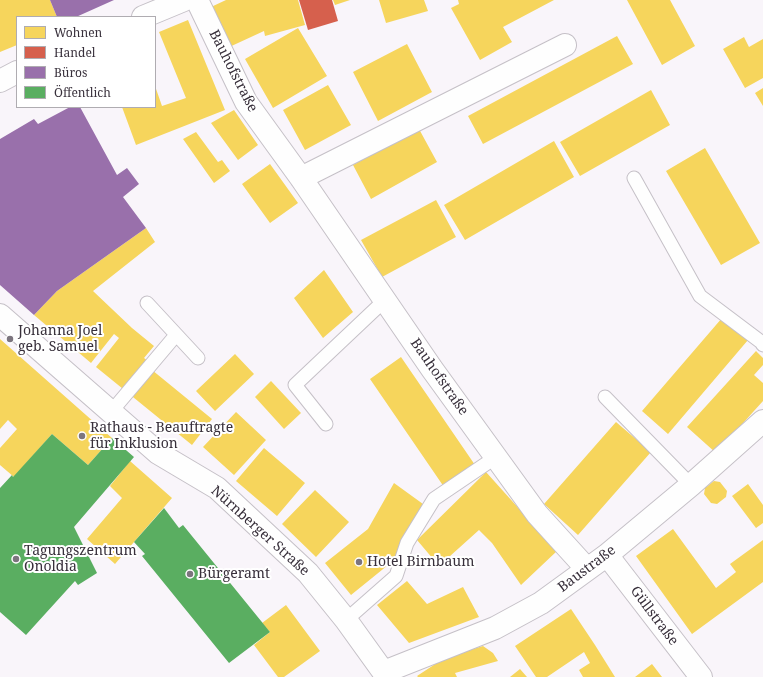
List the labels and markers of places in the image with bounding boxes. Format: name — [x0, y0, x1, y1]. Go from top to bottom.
place label: Johanna Joel geb. Samuel — [18, 323, 102, 356]
marker: Johanna Joel geb. Samuel — [5, 334, 15, 344]
place label: Rathaus - Beauftragte für Inklusion — [90, 420, 233, 452]
marker: Rathaus - Beauftragte für Inklusion — [77, 431, 87, 441]
place label: Tagungszentrum Onoldia — [24, 543, 137, 576]
marker: Tagungszentrum Onoldia — [11, 554, 21, 564]
place label: Hotel Birnbaum — [367, 554, 474, 570]
marker: Hotel Birnbaum — [354, 557, 364, 567]
place label: Bürgeramt — [198, 566, 270, 582]
marker: Bürgeramt — [185, 569, 195, 579]

